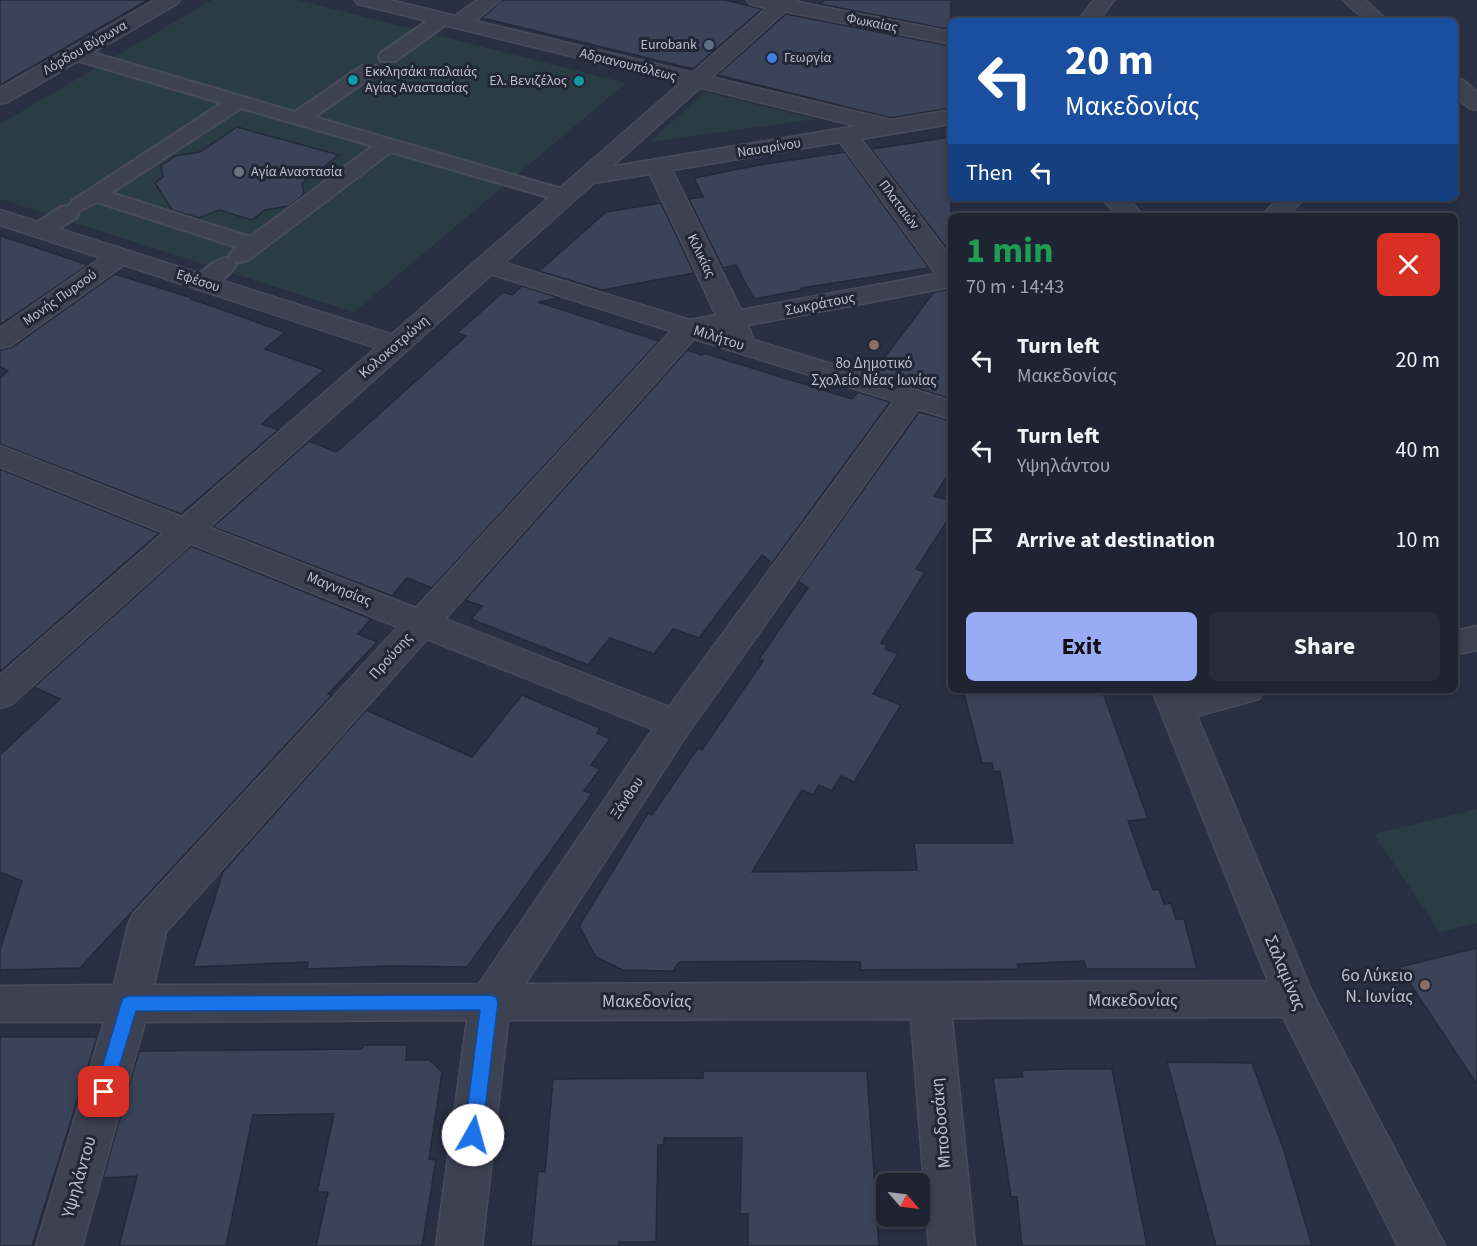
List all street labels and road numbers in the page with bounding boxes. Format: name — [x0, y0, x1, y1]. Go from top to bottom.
street label: Φωκαίας — [845, 8, 899, 38]
street label: Λόρδου Βύρωνα — [39, 16, 131, 80]
street label: Αδριανουπόλεως — [578, 43, 678, 87]
street label: Ναυαρίνου — [736, 133, 802, 163]
street label: Πλαταιών — [874, 176, 925, 234]
street label: Κιλικίας — [682, 231, 720, 281]
street label: Μονής Πυρσού — [19, 265, 101, 331]
street label: Εφέσου — [174, 265, 222, 297]
street label: Σωκράτους — [783, 287, 857, 321]
street label: Κολοκοτρώνη — [354, 311, 434, 383]
street label: Μιλήτου — [691, 320, 747, 356]
street label: Μαγνησίας — [303, 566, 375, 612]
street label: Προύσης — [364, 628, 418, 684]
street label: Ξάνθου — [605, 773, 649, 823]
street label: Σαλαμίνας — [1258, 932, 1312, 1015]
street label: Μακεδονίας — [1088, 988, 1178, 1013]
street label: Μακεδονίας — [602, 989, 692, 1014]
street label: Μποδοσάκη — [925, 1077, 957, 1169]
street label: Υψηλάντου — [55, 1133, 103, 1222]

